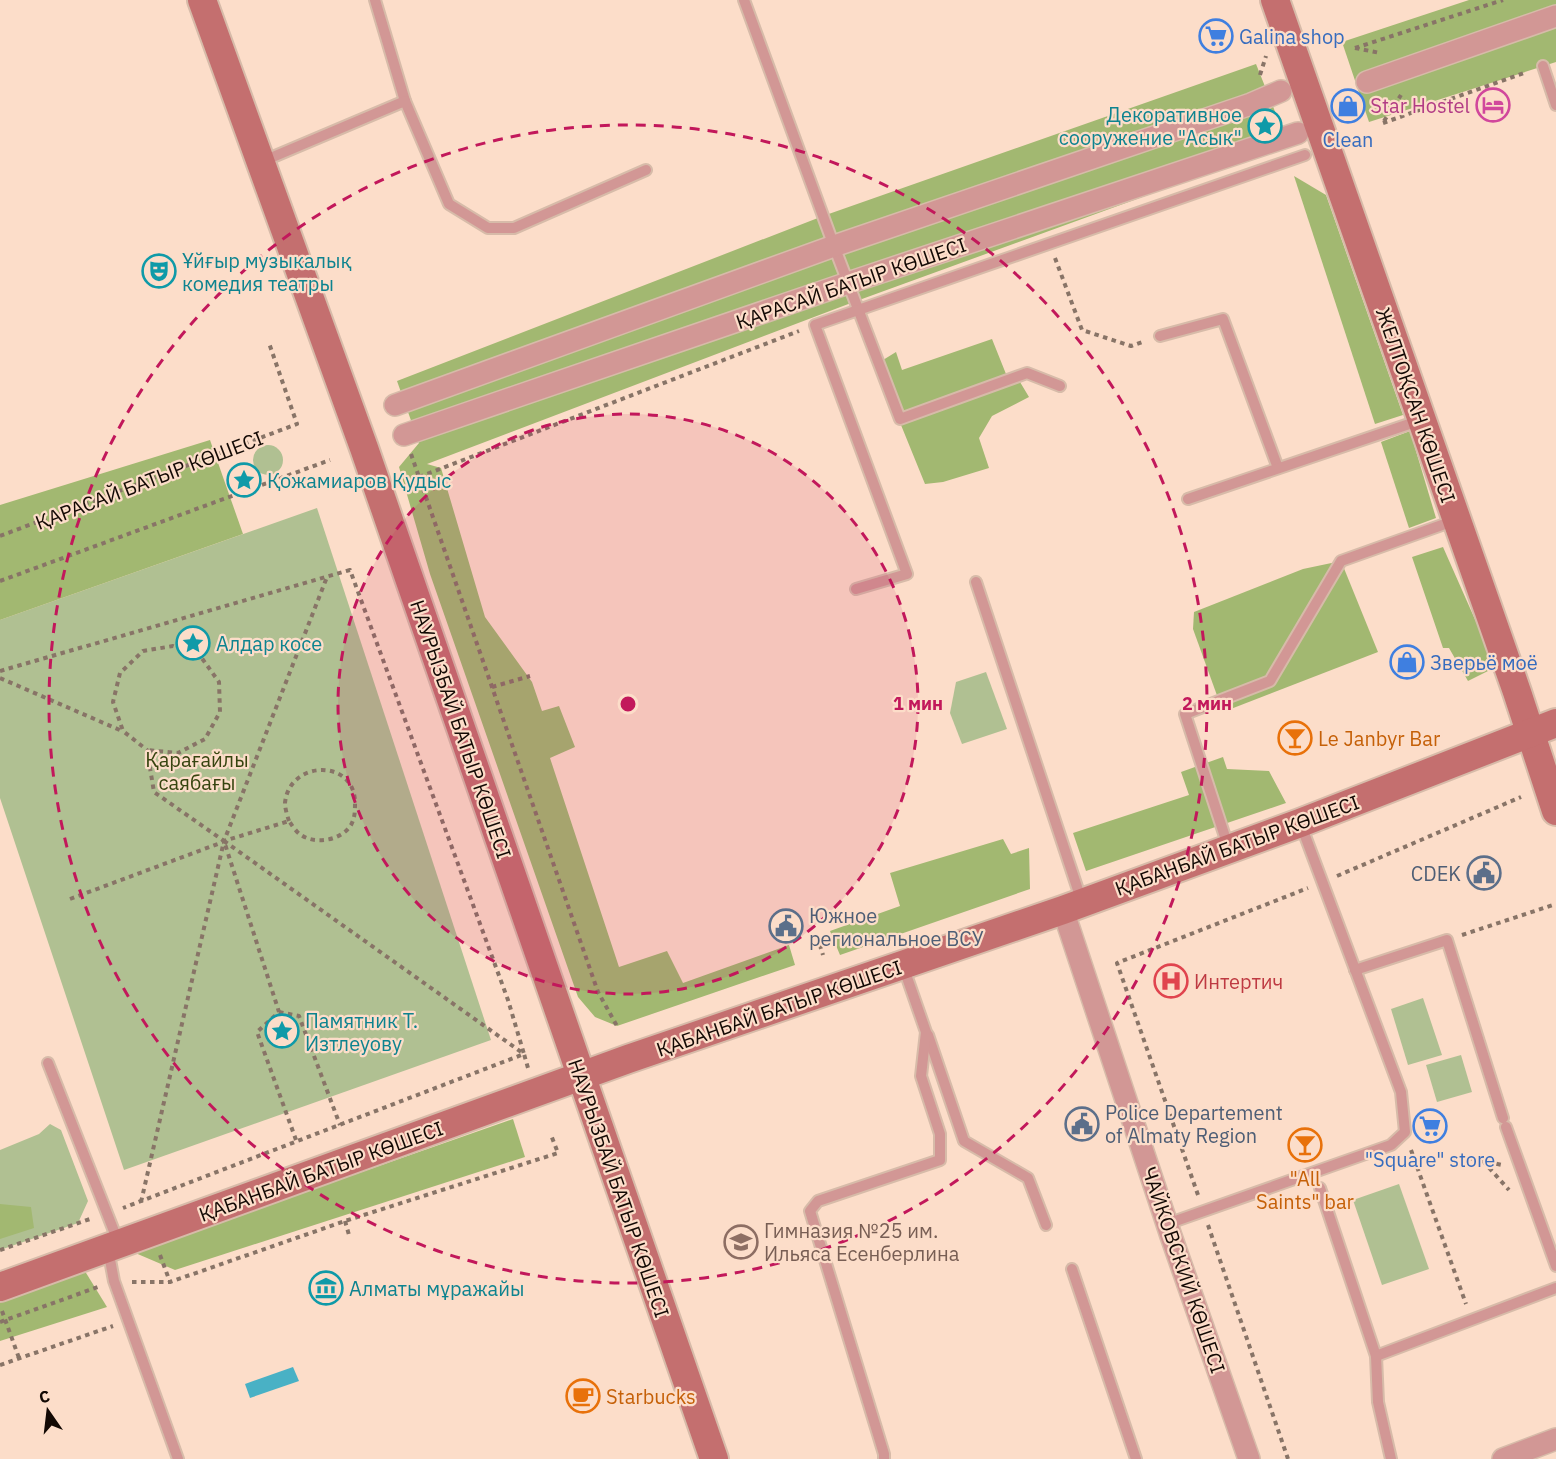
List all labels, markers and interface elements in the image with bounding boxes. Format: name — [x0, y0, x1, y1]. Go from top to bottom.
supermarket icon: Galina shop — [1198, 18, 1234, 54]
place label: Galina shop — [1239, 23, 1345, 50]
hotel icon: Star Hostel — [1475, 87, 1511, 123]
shop icon: Clean — [1330, 88, 1366, 124]
place label: Star Hostel — [1370, 92, 1470, 119]
place label: Декоративное сооружение "Асык" — [1059, 101, 1242, 151]
place icon: Декоративное сооружение "Асык" — [1247, 108, 1283, 144]
place label: Clean — [1323, 126, 1373, 153]
street label: ҚАРАСАЙ БАТЫР КӨШЕСІ — [732, 231, 970, 335]
place label: Ұйғыр музыкалық комедия театры — [182, 247, 352, 297]
theatre icon: Ұйғыр музыкалық комедия театры — [141, 253, 177, 289]
street label: ЖЕЛТОҚСАН КӨШЕСІ — [1370, 304, 1462, 506]
street label: ҚАРАСАЙ БАТЫР КӨШЕСІ — [31, 424, 267, 536]
place icon: Қожамиаров Қудыс — [226, 462, 262, 498]
place label: Қожамиаров Қудыс — [267, 467, 451, 494]
street label: НАУРЫЗБАЙ БАТЫР КӨШЕСІ — [404, 596, 518, 862]
place icon: Алдар косе — [175, 625, 211, 661]
place label: Алдар косе — [216, 630, 322, 657]
shop icon: Зверьё моё — [1389, 644, 1425, 680]
place label: Зверьё моё — [1430, 649, 1538, 676]
text: 1 мин — [893, 692, 943, 715]
text: 2 мин — [1182, 692, 1232, 715]
centre of rings — [618, 694, 638, 714]
bar icon: Le Janbyr Bar — [1277, 720, 1313, 756]
place label: Le Janbyr Bar — [1318, 725, 1440, 752]
park label: Қарағайлы саябағы — [145, 746, 249, 796]
street label: ҚАБАНБАЙ БАТЫР КӨШЕСІ — [1111, 788, 1363, 902]
public building icon: CDEK — [1466, 855, 1502, 891]
place label: CDEK — [1411, 860, 1461, 887]
place label: Южное региональное ВСУ — [809, 902, 984, 952]
public building icon: Южное региональное ВСУ — [768, 908, 804, 944]
street label: ҚАБАНБАЙ БАТЫР КӨШЕСІ — [653, 953, 905, 1063]
hospital icon: Интертич — [1153, 963, 1189, 999]
place label: Интертич — [1194, 968, 1283, 995]
place label: Памятник Т. Изтлеуову — [305, 1007, 418, 1057]
place icon: Памятник Т. Изтлеуову — [264, 1013, 300, 1049]
street label: НАУРЫЗБАЙ БАТЫР КӨШЕСІ — [562, 1055, 676, 1321]
place label: Police Departement of Almaty Region — [1105, 1099, 1283, 1149]
public building icon: Police Departement of Almaty Region — [1064, 1106, 1100, 1142]
supermarket icon: "Square" store — [1412, 1108, 1448, 1144]
street label: ҚАБАНБАЙ БАТЫР КӨШЕСІ — [195, 1114, 447, 1228]
bar icon: "All Saints" bar — [1287, 1127, 1323, 1163]
place label: "Square" store — [1365, 1146, 1495, 1173]
street label: ЧАЙКОВСКИЙ КӨШЕСІ — [1136, 1163, 1232, 1377]
place label: "All Saints" bar — [1256, 1165, 1354, 1215]
place label: Гимназия №25 им. Ильяса Есенберлина — [764, 1217, 960, 1267]
school or university icon: Гимназия №25 им. Ильяса Есенберлина — [723, 1224, 759, 1260]
museum icon: Алматы мұражайы — [308, 1270, 344, 1306]
place label: Алматы мұражайы — [349, 1275, 524, 1302]
cafe icon: Starbucks — [565, 1378, 601, 1414]
north arrow — [18, 1381, 78, 1441]
place label: Starbucks — [606, 1383, 696, 1410]
text: С — [37, 1385, 52, 1407]

